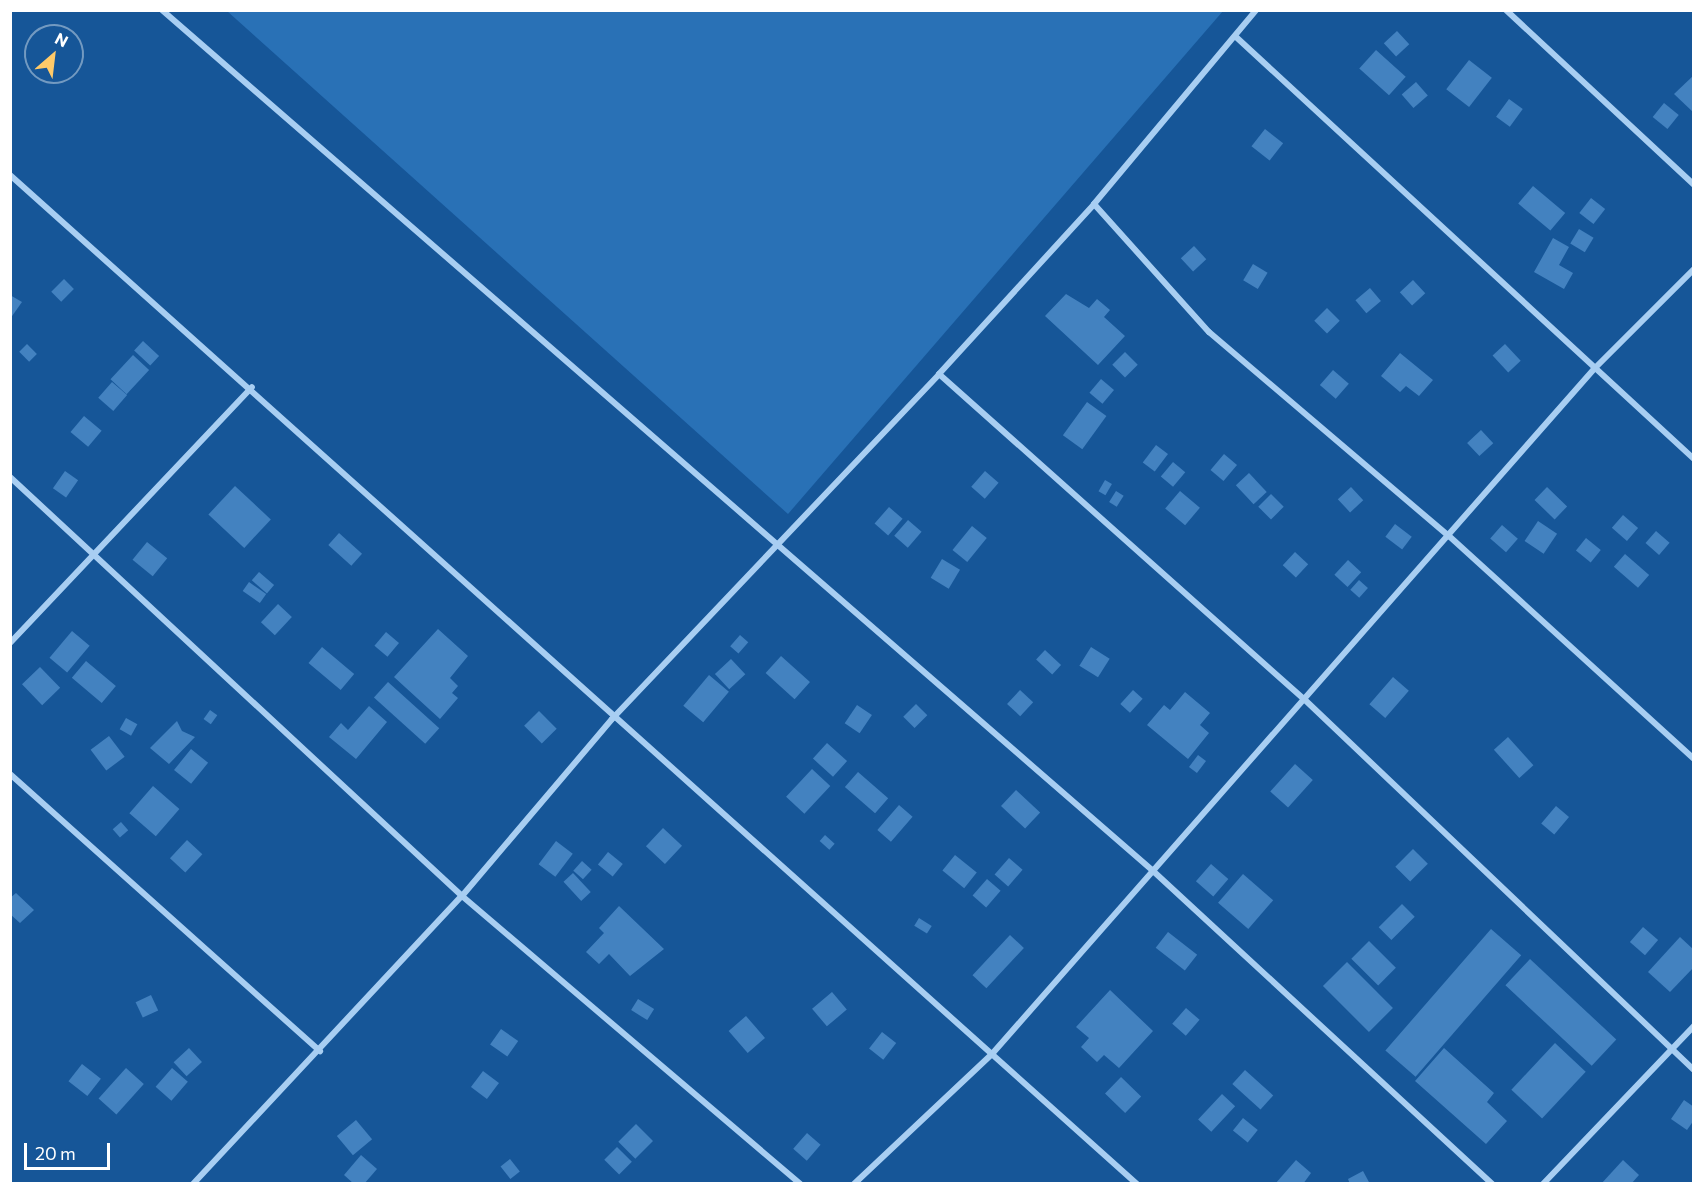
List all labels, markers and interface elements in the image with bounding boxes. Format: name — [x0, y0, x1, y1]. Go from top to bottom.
north arrow — [24, 24, 84, 84]
text: N — [52, 28, 72, 51]
scale bar — [27, 1131, 112, 1169]
text: 20 m — [35, 1142, 76, 1164]

